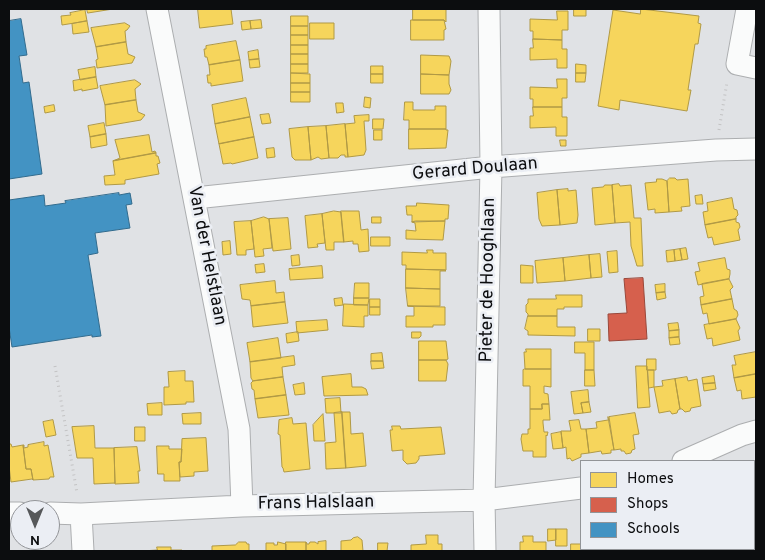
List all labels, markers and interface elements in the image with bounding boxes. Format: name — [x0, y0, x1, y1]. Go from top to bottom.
street label: Gerard Doulaan — [411, 154, 539, 186]
street label: Van der Helstlaan — [182, 184, 230, 328]
street label: Pieter de Hooghlaan — [477, 197, 501, 363]
legend — [580, 460, 755, 550]
text: Homes — [627, 470, 674, 489]
street label: Frans Halslaan — [257, 492, 375, 516]
text: Shops — [627, 495, 668, 514]
north arrow — [10, 500, 60, 550]
text: Schools — [627, 520, 680, 539]
text: N — [30, 531, 40, 548]

